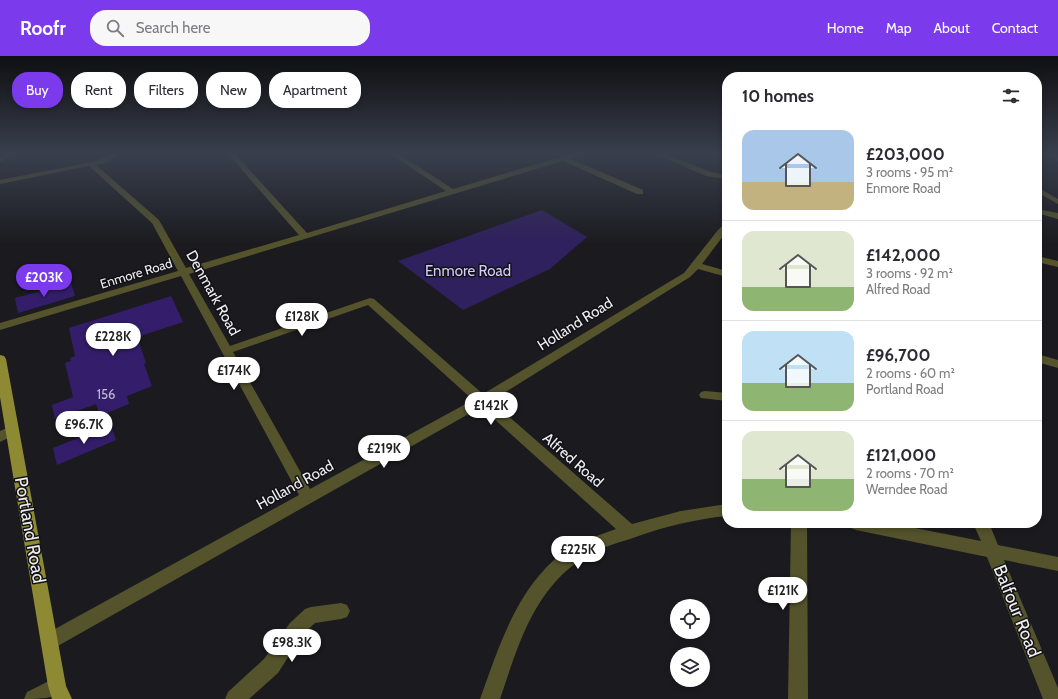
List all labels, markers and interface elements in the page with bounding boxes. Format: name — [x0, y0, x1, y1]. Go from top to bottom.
search box — [90, 10, 370, 46]
text: Roofr — [20, 17, 66, 40]
icon: search — [104, 17, 126, 39]
text: Search here — [136, 19, 210, 37]
text: Home — [827, 19, 864, 37]
text: Map — [886, 19, 911, 37]
text: About — [933, 19, 970, 37]
text: Contact — [992, 19, 1038, 37]
chip: Buy — [12, 72, 63, 108]
chip: Rent — [71, 72, 126, 108]
chip: Filters — [134, 72, 198, 108]
chip: New — [206, 72, 261, 108]
chip: Apartment — [269, 72, 361, 108]
icon: filters — [1000, 85, 1022, 107]
text: 10 homes — [742, 86, 814, 106]
text: £203,000 — [866, 144, 945, 164]
icon: home — [774, 146, 822, 194]
text: 3 rooms · 95 m² — [866, 164, 953, 180]
text: Enmore Road — [866, 180, 941, 196]
text: £142,000 — [866, 245, 940, 265]
street label: Denmark Road — [182, 247, 244, 339]
icon: home — [774, 247, 822, 295]
street label: Enmore Road — [98, 254, 174, 292]
park label: Enmore Road — [425, 262, 511, 280]
pin: £203K — [16, 264, 72, 298]
text: 3 rooms · 92 m² — [866, 265, 953, 281]
text: £203K — [25, 269, 63, 285]
text: Alfred Road — [866, 281, 930, 297]
street label: Holland Road — [534, 294, 616, 354]
pin: £128K — [274, 303, 330, 337]
text: £128K — [285, 308, 319, 324]
pin: £228K — [85, 323, 141, 357]
text: £228K — [95, 328, 131, 344]
text: £96,700 — [866, 345, 930, 365]
icon: home — [774, 347, 822, 395]
pin: £174K — [206, 357, 262, 391]
text: £174K — [217, 362, 251, 378]
text: 2 rooms · 60 m² — [866, 365, 955, 381]
text: Portland Road — [866, 381, 944, 397]
house number: 156 — [97, 386, 115, 402]
pin: £142K — [463, 392, 519, 426]
text: £142K — [474, 397, 508, 413]
pin: £96.7K — [51, 411, 117, 445]
text: £96.7K — [64, 416, 104, 432]
street label: Alfred Road — [539, 429, 607, 491]
pin: £219K — [356, 435, 412, 469]
text: £219K — [367, 440, 401, 456]
text: £121,000 — [866, 445, 936, 465]
icon: home — [774, 447, 822, 495]
street label: Holland Road — [253, 456, 337, 514]
text: 2 rooms · 70 m² — [866, 465, 954, 481]
street label: Portland Road — [10, 475, 50, 585]
text: Werndee Road — [866, 481, 947, 497]
pin: £225K — [550, 536, 606, 570]
text: £225K — [560, 541, 596, 557]
street label: Balfour Road — [989, 562, 1045, 660]
pin: £121K — [755, 577, 811, 611]
text: £121K — [767, 582, 799, 598]
map controls — [670, 599, 710, 687]
button: locate — [670, 599, 710, 639]
pin: £98.3K — [259, 629, 325, 663]
text: £98.3K — [272, 634, 312, 650]
button: layers — [670, 647, 710, 687]

